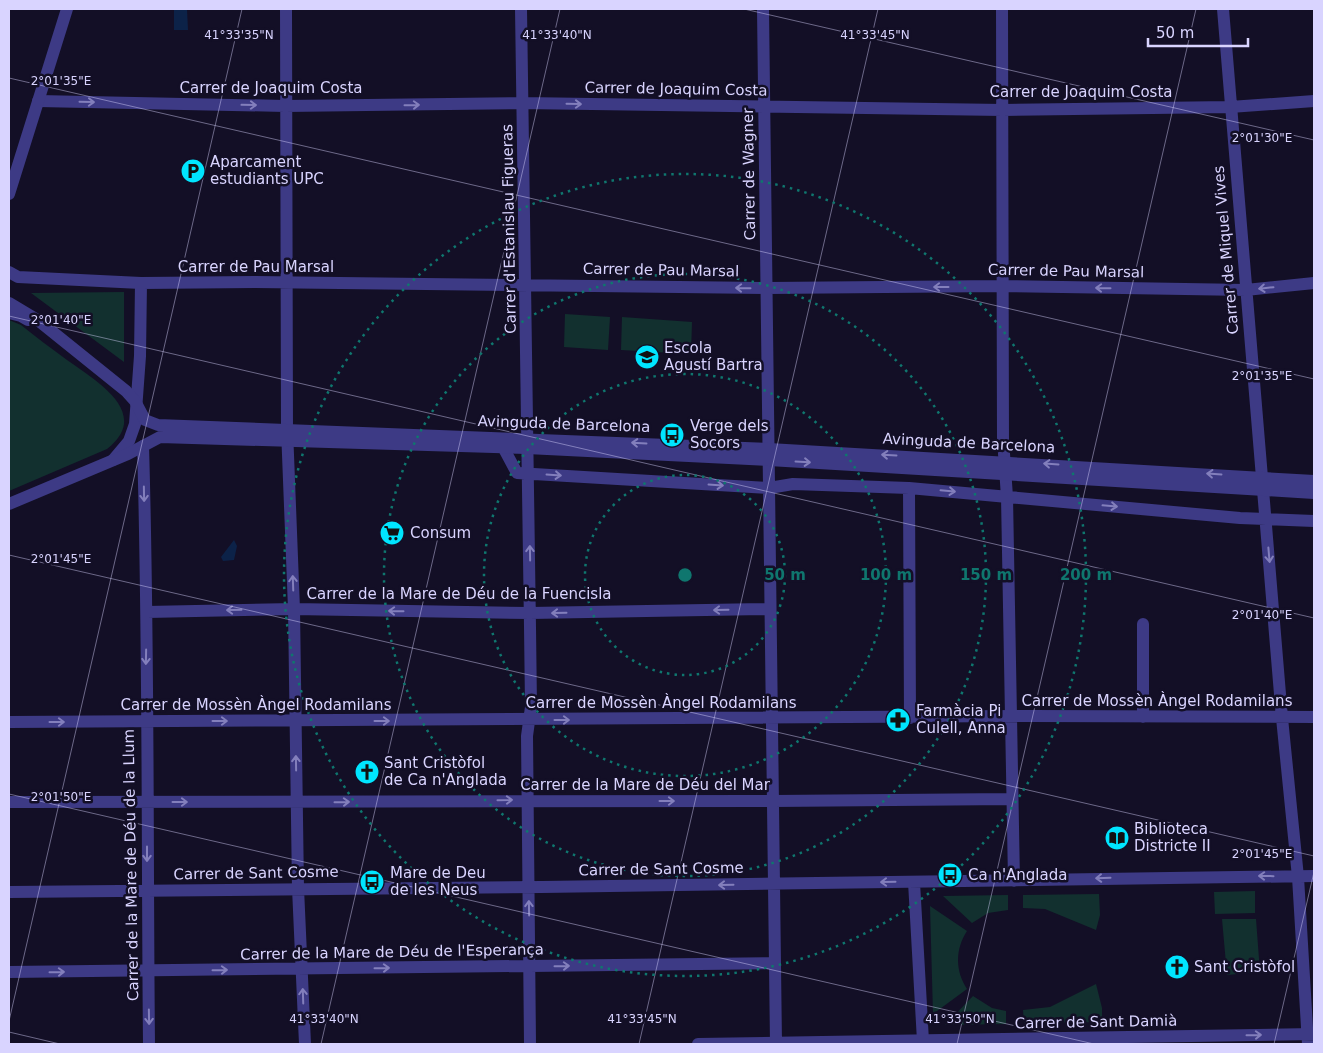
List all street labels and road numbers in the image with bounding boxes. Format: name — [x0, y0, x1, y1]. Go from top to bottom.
street label: Carrer de Joaquim Costa — [584, 78, 768, 100]
street label: Carrer de Joaquim Costa — [180, 79, 363, 97]
street label: Carrer de Joaquim Costa — [990, 83, 1173, 101]
street label: Carrer de Wagner — [739, 107, 759, 240]
street label: Carrer d'Estanislau Figueras — [498, 124, 520, 334]
street label: Carrer de Miquel Vives — [1210, 165, 1242, 335]
street label: Carrer de Pau Marsal — [178, 258, 334, 276]
street label: Carrer de Pau Marsal — [583, 260, 739, 280]
street label: Carrer de Pau Marsal — [988, 261, 1144, 281]
street label: Avinguda de Barcelona — [477, 412, 651, 436]
street label: Avinguda de Barcelona — [882, 429, 1056, 457]
street label: Carrer de la Mare de Déu de la Fuencisla — [306, 585, 612, 603]
street label: Carrer de Mossèn Àngel Rodamilans — [1022, 691, 1293, 710]
street label: Carrer de Mossèn Àngel Rodamilans — [526, 693, 797, 712]
street label: Carrer de Mossèn Àngel Rodamilans — [121, 695, 392, 714]
street label: Carrer de la Mare de Déu de la Llum — [120, 729, 142, 1001]
street label: Carrer de la Mare de Déu del Mar — [520, 776, 771, 794]
street label: Carrer de Sant Cosme — [578, 859, 744, 879]
street label: Carrer de Sant Cosme — [173, 863, 339, 883]
street label: Carrer de la Mare de Déu de l'Esperança — [240, 940, 544, 964]
street label: Carrer de Sant Damià — [1015, 1012, 1177, 1032]

